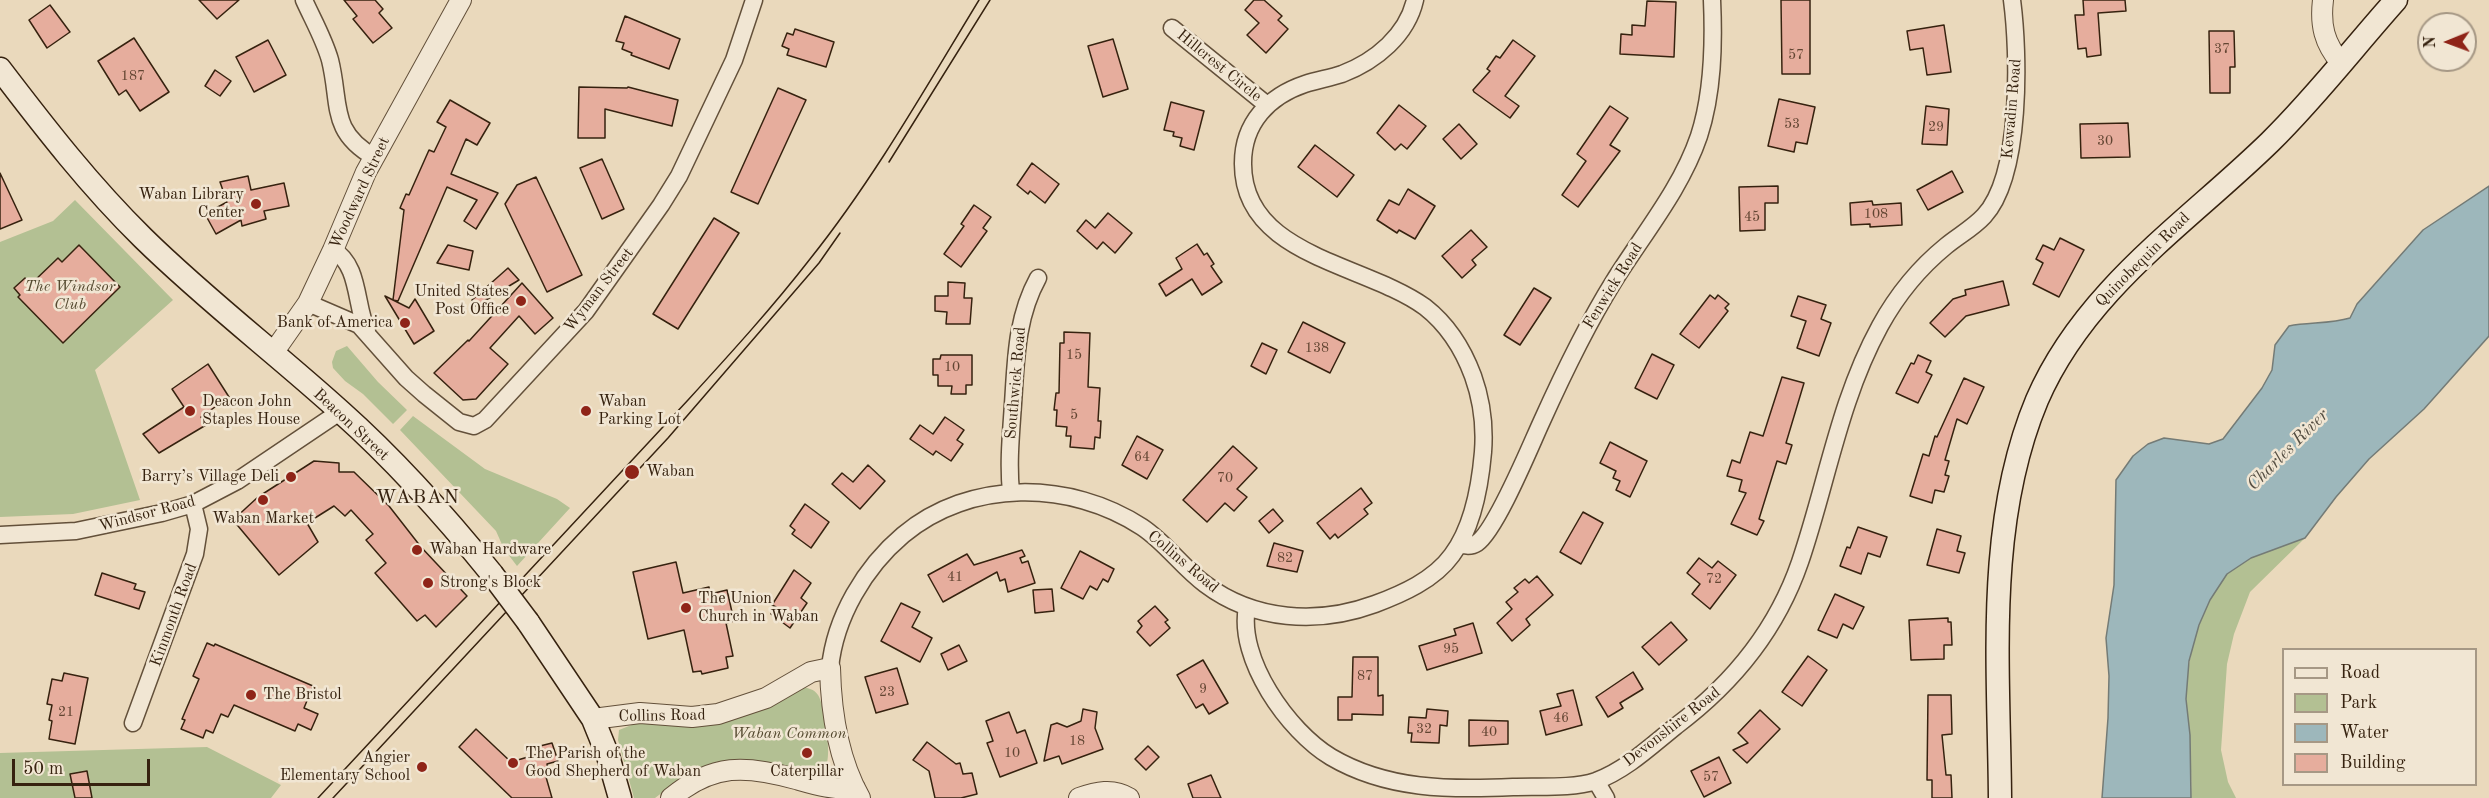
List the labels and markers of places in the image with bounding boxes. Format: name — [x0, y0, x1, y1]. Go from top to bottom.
place label: Waban Library Center — [138, 185, 244, 223]
marker: Waban Library Center — [249, 197, 263, 211]
place label: United States Post Office — [414, 282, 509, 320]
marker: United States Post Office — [514, 294, 528, 308]
place label: Bank of America — [277, 313, 393, 333]
marker: Bank of America — [398, 316, 412, 330]
place label: Deacon John Staples House — [202, 392, 300, 430]
place label: Waban Parking Lot — [598, 392, 681, 430]
marker: Deacon John Staples House — [183, 404, 197, 418]
marker: Waban Parking Lot — [579, 404, 593, 418]
place label: Waban — [646, 462, 694, 482]
marker: Waban — [623, 463, 641, 481]
place label: Barry’s Village Deli — [141, 467, 279, 487]
marker: Barry’s Village Deli — [284, 470, 298, 484]
marker: Waban Market — [256, 493, 270, 507]
place label: Waban Market — [212, 509, 314, 529]
place label: Waban Hardware — [429, 540, 551, 560]
marker: Waban Hardware — [410, 543, 424, 557]
place label: Strong's Block — [440, 573, 541, 593]
marker: Strong's Block — [421, 576, 435, 590]
place label: The Union Church in Waban — [698, 589, 819, 627]
marker: The Union Church in Waban — [679, 601, 693, 615]
place label: The Bristol — [263, 685, 342, 705]
marker: The Bristol — [244, 688, 258, 702]
place label: The Parish of the Good Shepherd of Waban — [525, 744, 701, 782]
marker: Caterpillar — [800, 746, 814, 760]
place label: Angier Elementary School — [280, 748, 410, 786]
marker: The Parish of the Good Shepherd of Waban — [506, 756, 520, 770]
marker: Angier Elementary School — [415, 760, 429, 774]
place label: Caterpillar — [770, 762, 844, 782]

